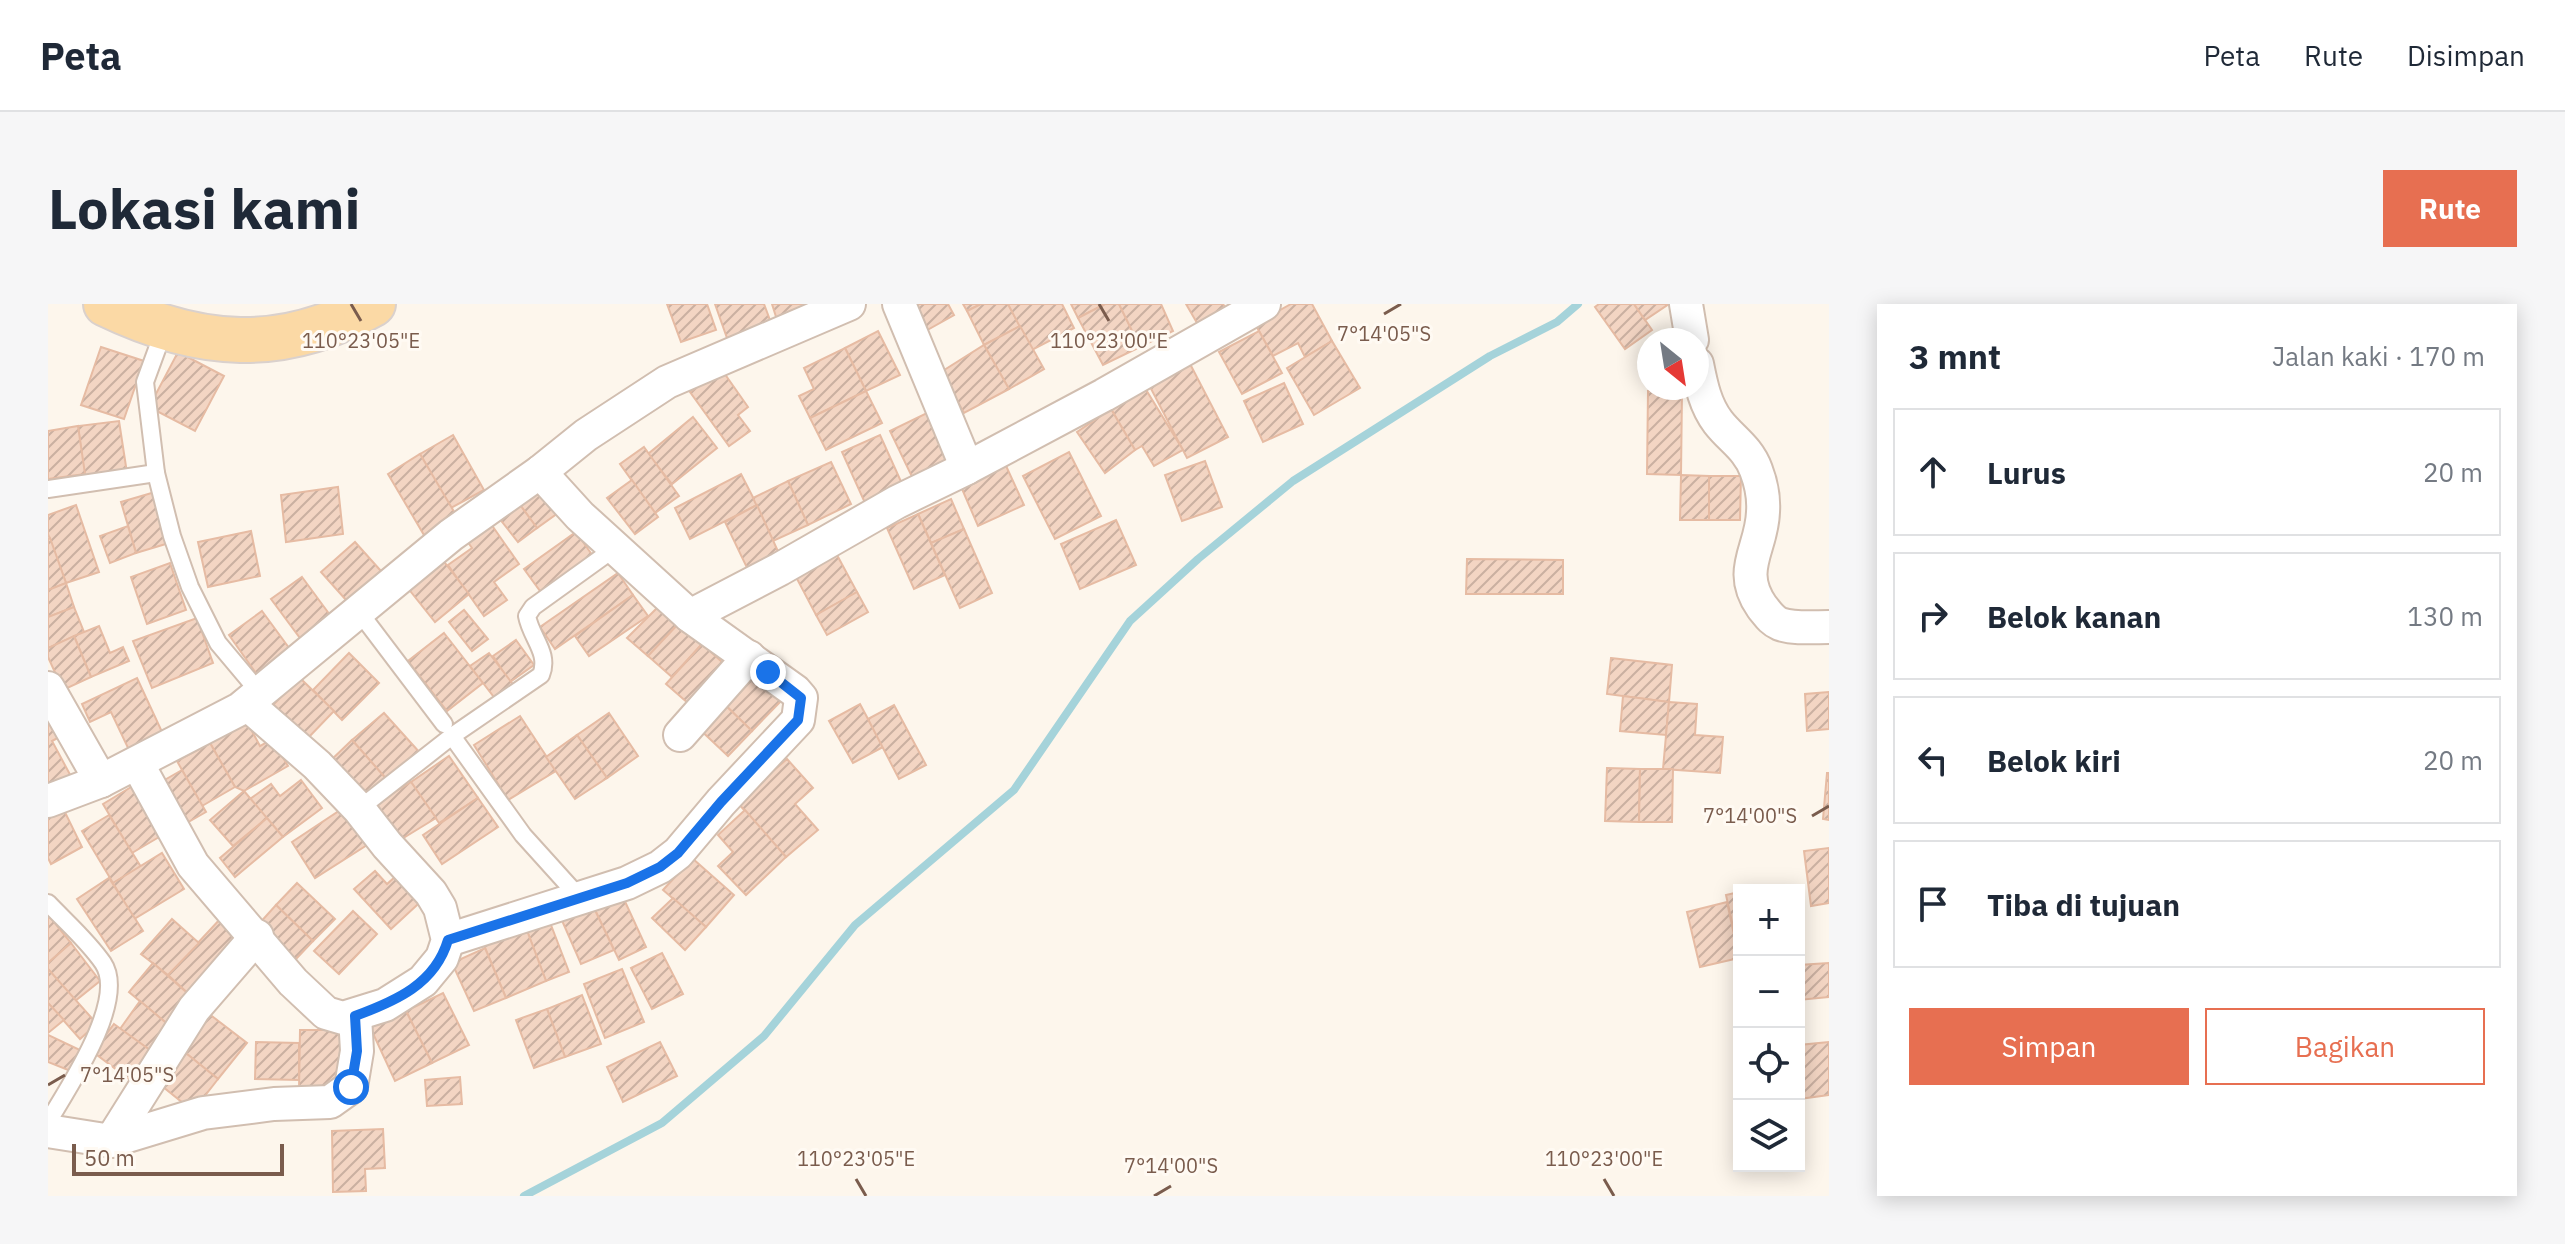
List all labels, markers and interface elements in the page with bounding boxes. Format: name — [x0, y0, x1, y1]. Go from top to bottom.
text: Peta — [40, 31, 122, 80]
text: Peta — [2204, 37, 2260, 74]
text: Rute — [2304, 37, 2363, 74]
text: Disimpan — [2407, 37, 2525, 74]
button: Rute — [2383, 170, 2517, 247]
text: Lokasi kami — [48, 172, 361, 244]
text: 7°14'05"S — [1337, 320, 1431, 347]
text: 110°23'05"E — [302, 327, 420, 354]
text: 110°23'00"E — [1050, 327, 1168, 354]
north arrow — [1637, 328, 1709, 400]
text: 3 mnt — [1909, 334, 2001, 378]
text: Jalan kaki · 170 m — [2272, 339, 2485, 373]
icon: ahead — [1911, 450, 1955, 494]
text: Lurus — [1987, 453, 2066, 492]
text: 20 m — [2423, 455, 2483, 489]
icon: right — [1911, 594, 1955, 638]
text: Belok kanan — [1987, 597, 2161, 636]
text: 130 m — [2407, 599, 2483, 633]
route end — [750, 654, 786, 690]
icon: left — [1911, 738, 1955, 782]
text: Belok kiri — [1987, 741, 2121, 780]
text: 20 m — [2423, 743, 2483, 777]
text: 7°14'00"S — [1703, 802, 1797, 829]
icon: arrive — [1911, 882, 1955, 926]
map controls — [1733, 884, 1805, 1172]
button: + — [1733, 884, 1805, 956]
text: Tiba di tujuan — [1987, 885, 2180, 924]
button: − — [1733, 956, 1805, 1028]
button: Simpan — [1909, 1008, 2189, 1085]
button: Bagikan — [2205, 1008, 2485, 1085]
button: locate — [1733, 1028, 1805, 1100]
text: 7°14'05"S — [80, 1061, 174, 1088]
route start — [333, 1069, 369, 1105]
button: layers — [1733, 1100, 1805, 1172]
scale bar — [72, 1140, 284, 1176]
text: 50 m — [84, 1143, 135, 1172]
text: 110°23'05"E — [797, 1145, 915, 1172]
text: 110°23'00"E — [1545, 1145, 1663, 1172]
text: 7°14'00"S — [1124, 1152, 1218, 1179]

